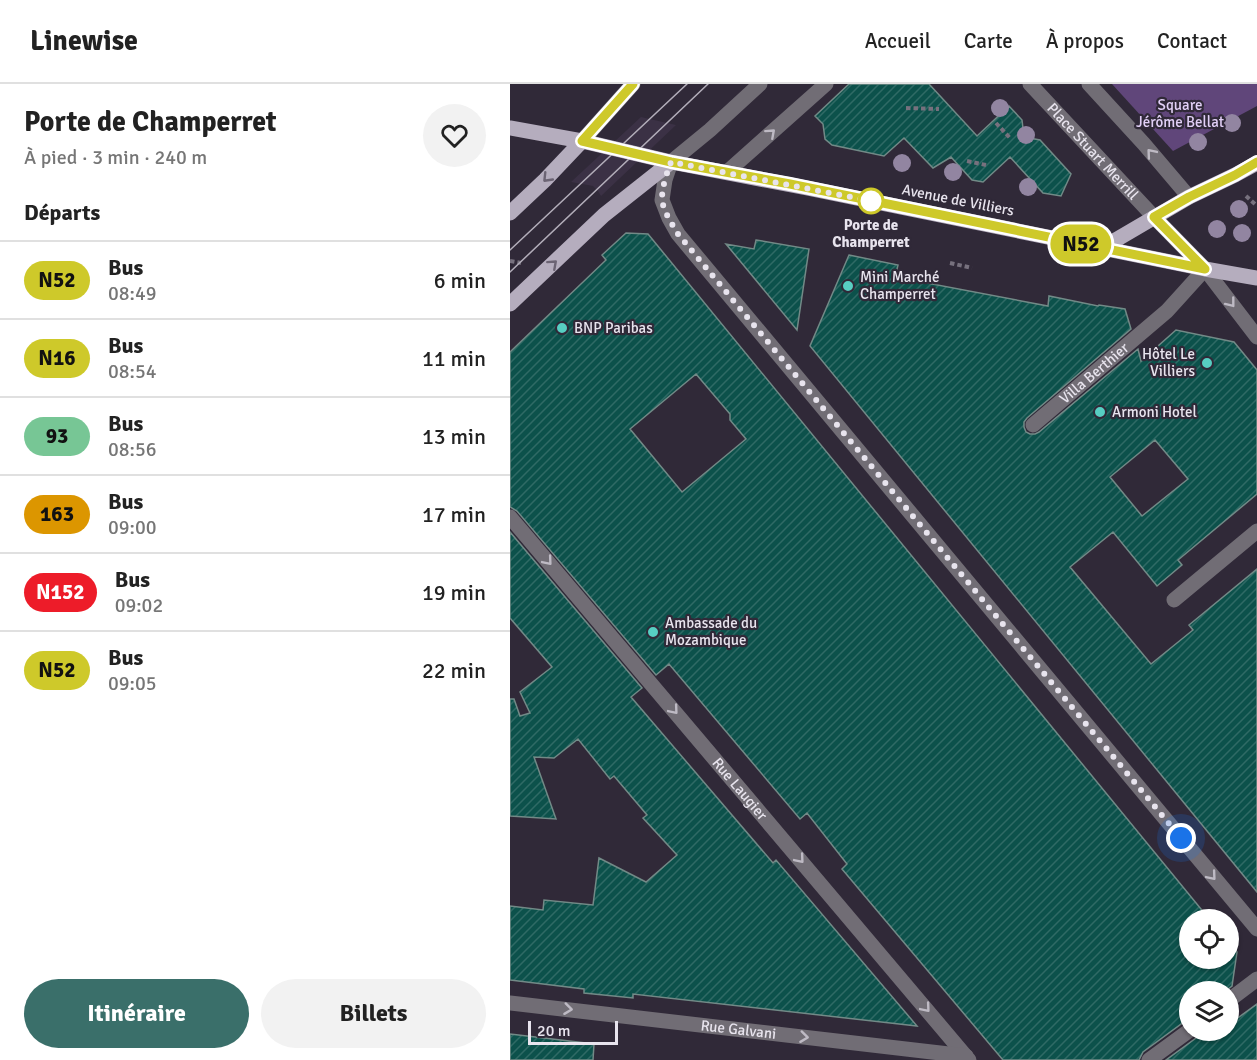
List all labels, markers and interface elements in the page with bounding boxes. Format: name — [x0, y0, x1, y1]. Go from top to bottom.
text: Linewise — [30, 24, 138, 58]
text: Accueil — [865, 28, 931, 54]
text: Carte — [964, 28, 1013, 54]
text: À propos — [1046, 28, 1124, 54]
text: Contact — [1157, 28, 1227, 54]
park label: Square Jérôme Bellat — [1136, 96, 1224, 131]
street label: Place Stuart Merrill — [1043, 99, 1142, 203]
button: heart — [423, 104, 486, 167]
text: Porte de Champerret — [24, 105, 277, 139]
one-way arrow — [764, 129, 775, 140]
text: À pied · 3 min · 240 m — [24, 145, 207, 170]
one-way arrow — [1148, 149, 1159, 160]
one-way arrow — [543, 171, 554, 181]
street label: Avenue de Villiers — [900, 180, 1016, 220]
marker: Porte de Champerret — [858, 188, 884, 214]
text: Départs — [24, 199, 100, 226]
place label: Porte de Champerret — [832, 216, 910, 251]
line badge: N52 — [1046, 224, 1116, 264]
text: N52 — [1062, 231, 1100, 257]
text: Bus — [108, 254, 143, 281]
one-way arrow — [546, 260, 556, 271]
text: N52 — [38, 267, 76, 293]
text: 6 min — [434, 267, 486, 294]
place label: Mini Marché Champerret — [860, 268, 939, 303]
marker: Mini Marché Champerret — [841, 279, 855, 293]
text: 08:49 — [108, 281, 157, 306]
one-way arrow — [1224, 296, 1235, 307]
place label: BNP Paribas — [574, 319, 653, 337]
marker: BNP Paribas — [555, 321, 569, 335]
text: Bus — [108, 332, 143, 359]
street label: Villa Berthier — [1056, 338, 1133, 408]
text: N16 — [38, 345, 76, 371]
text: 11 min — [422, 345, 486, 372]
place label: Hôtel Le Villiers — [1142, 345, 1195, 380]
marker: Hôtel Le Villiers — [1200, 356, 1214, 370]
text: 08:54 — [108, 359, 157, 384]
place label: Armoni Hotel — [1112, 403, 1197, 421]
marker: Armoni Hotel — [1093, 405, 1107, 419]
text: Bus — [108, 410, 143, 437]
text: 93 — [46, 423, 68, 449]
text: 13 min — [422, 423, 486, 450]
text: 08:56 — [108, 437, 157, 462]
text: Bus — [108, 488, 143, 515]
text: 163 — [40, 501, 74, 527]
text: 17 min — [422, 501, 486, 528]
text: 09:00 — [108, 515, 157, 540]
one-way arrow — [541, 554, 552, 565]
text: Bus — [115, 566, 150, 593]
text: N152 — [36, 579, 85, 605]
text: 19 min — [422, 579, 486, 606]
text: 09:02 — [115, 593, 163, 618]
place label: Ambassade du Mozambique — [665, 614, 757, 649]
marker: Ambassade du Mozambique — [646, 625, 660, 639]
text: Bus — [108, 644, 143, 671]
text: N52 — [38, 657, 76, 683]
text: 22 min — [422, 657, 486, 684]
text: 09:05 — [108, 671, 157, 696]
one-way arrow — [666, 703, 677, 714]
street label: Rue Laugier — [708, 754, 772, 824]
your location — [1166, 823, 1196, 853]
one-way arrow — [792, 852, 803, 863]
one-way arrow — [1205, 869, 1216, 880]
map controls — [1179, 909, 1239, 1041]
button: locate — [1179, 909, 1239, 969]
button: Itinéraire — [24, 979, 249, 1048]
button: Billets — [261, 979, 486, 1048]
button: layers — [1179, 981, 1239, 1041]
one-way arrow — [918, 1001, 929, 1012]
one-way arrow — [564, 1003, 573, 1015]
street label: Rue Galvani — [700, 1016, 777, 1043]
scale bar — [528, 1018, 618, 1046]
text: 20 m — [537, 1021, 571, 1041]
one-way arrow — [799, 1030, 808, 1042]

